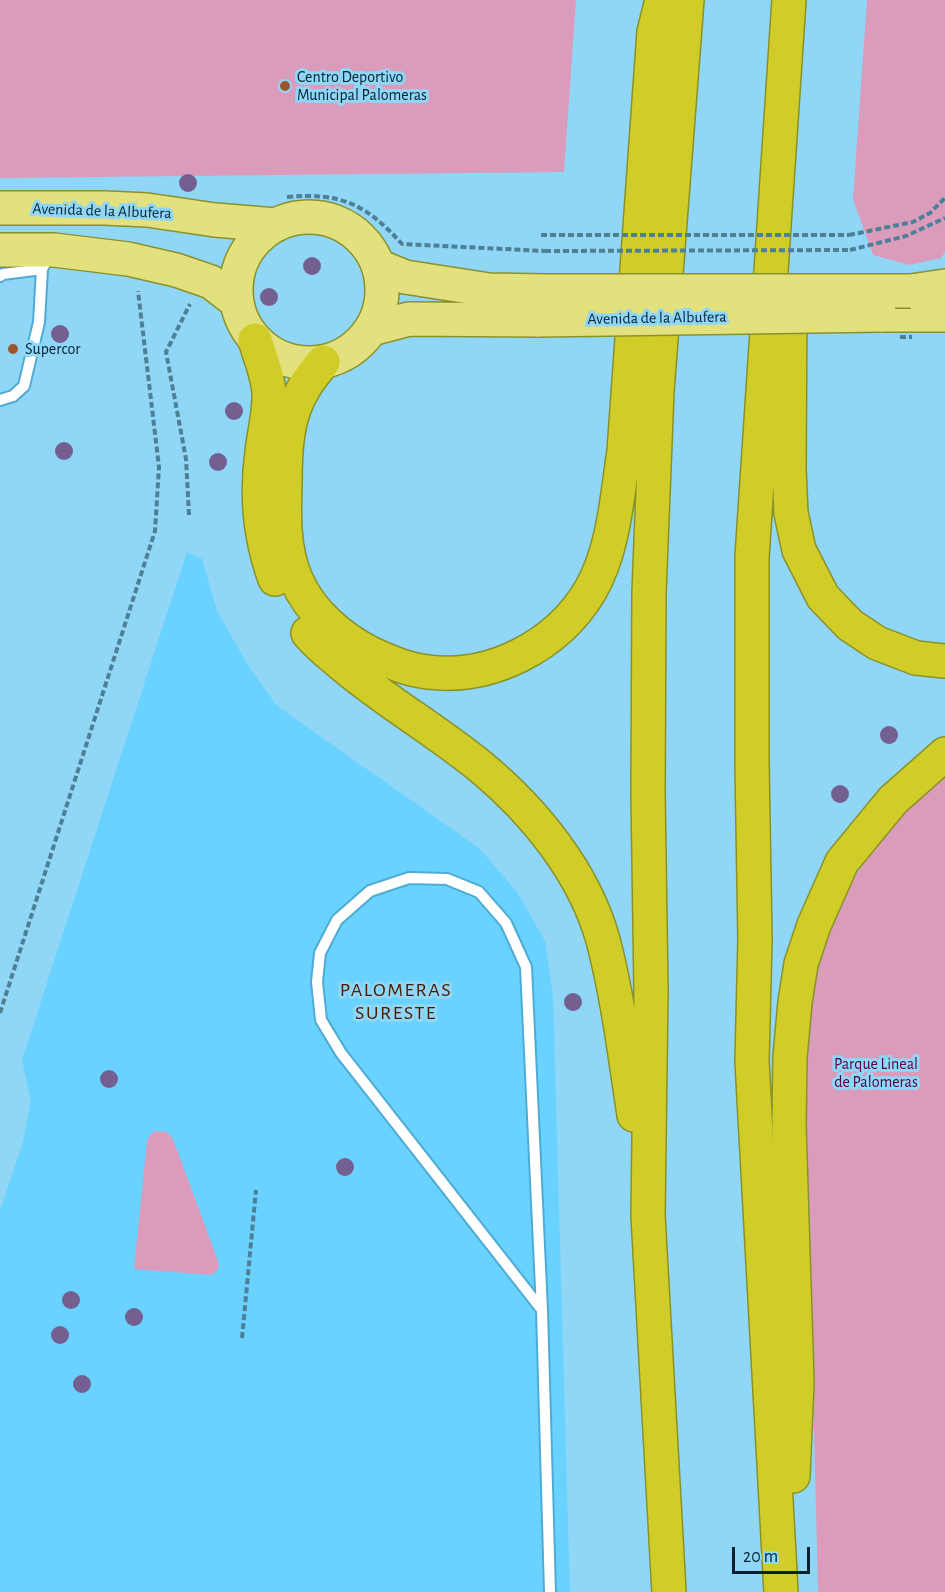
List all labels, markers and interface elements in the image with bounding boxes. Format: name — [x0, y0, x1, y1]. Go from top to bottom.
place label: Centro Deportivo Municipal Palomeras — [297, 67, 427, 105]
marker: Centro Deportivo Municipal Palomeras — [278, 79, 292, 93]
street label: Avenida de la Albufera — [32, 199, 172, 223]
street label: Avenida de la Albufera — [587, 307, 727, 329]
place label: Supercor — [25, 339, 80, 359]
marker: Supercor — [6, 342, 20, 356]
district label: PALOMERAS SURESTE — [340, 978, 452, 1025]
park label: Parque Lineal de Palomeras — [834, 1054, 918, 1092]
scale bar — [735, 1535, 813, 1573]
text: 20 m — [743, 1548, 778, 1566]

